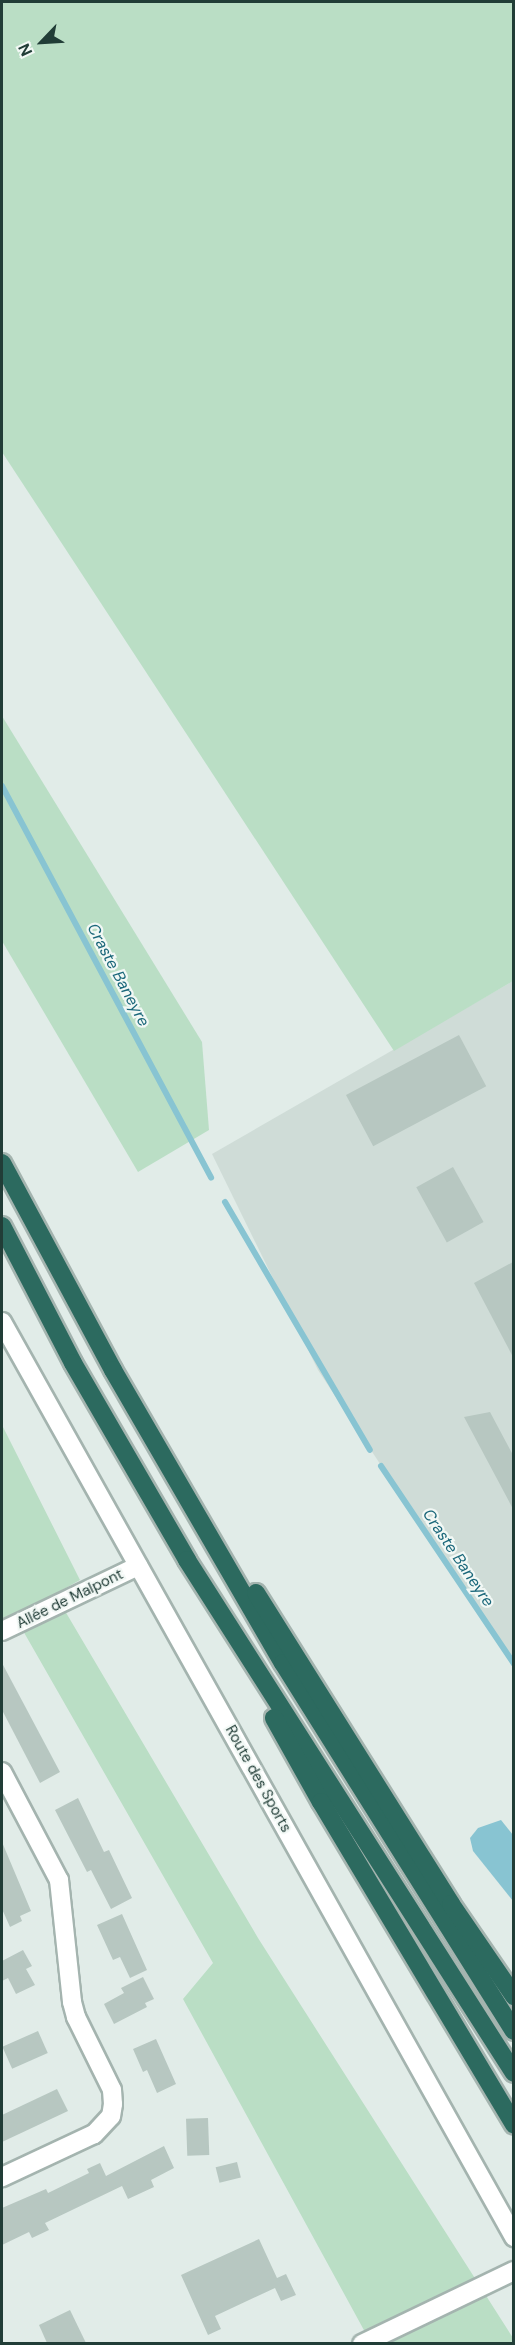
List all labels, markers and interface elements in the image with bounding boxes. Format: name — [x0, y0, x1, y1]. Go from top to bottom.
north arrow — [12, 12, 72, 72]
text: N — [13, 40, 37, 60]
water label: Craste Baneyre — [83, 920, 153, 1030]
water label: Craste Baneyre — [418, 1505, 498, 1611]
street label: Allée de Malpont — [14, 1565, 126, 1633]
street label: Route des Sports — [221, 1722, 295, 1836]

